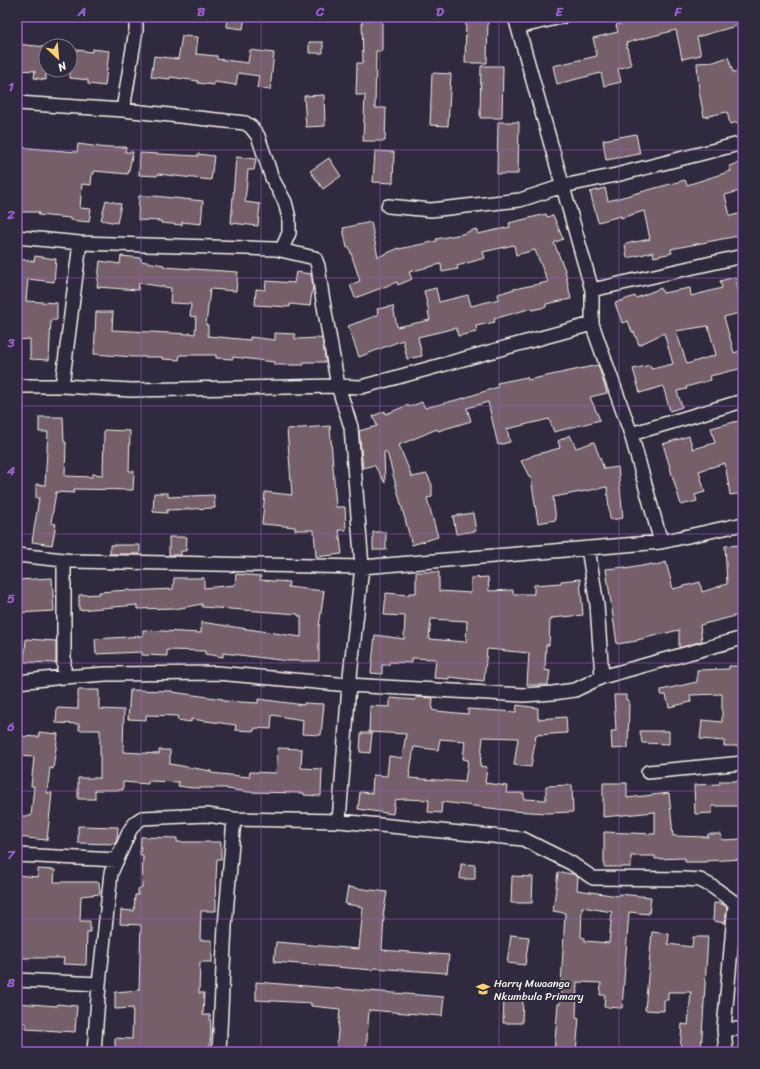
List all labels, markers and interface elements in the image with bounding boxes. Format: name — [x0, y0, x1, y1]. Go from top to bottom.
text: A — [77, 0, 86, 23]
text: B — [197, 0, 206, 23]
text: C — [315, 0, 325, 23]
text: D — [436, 0, 444, 23]
text: E — [555, 0, 564, 23]
text: F — [673, 0, 682, 23]
north arrow — [38, 38, 78, 78]
text: N — [54, 56, 71, 77]
text: 1 — [8, 75, 14, 98]
text: 2 — [6, 203, 15, 226]
text: 3 — [6, 331, 15, 354]
text: 4 — [6, 459, 16, 482]
text: 5 — [7, 587, 15, 610]
text: 6 — [6, 715, 15, 738]
text: 7 — [7, 843, 16, 866]
text: 8 — [6, 971, 15, 994]
place label: Harry Mwaanga Nkumbula Primary — [494, 974, 584, 1006]
school or university icon: Harry Mwaanga Nkumbula Primary — [475, 981, 491, 997]

